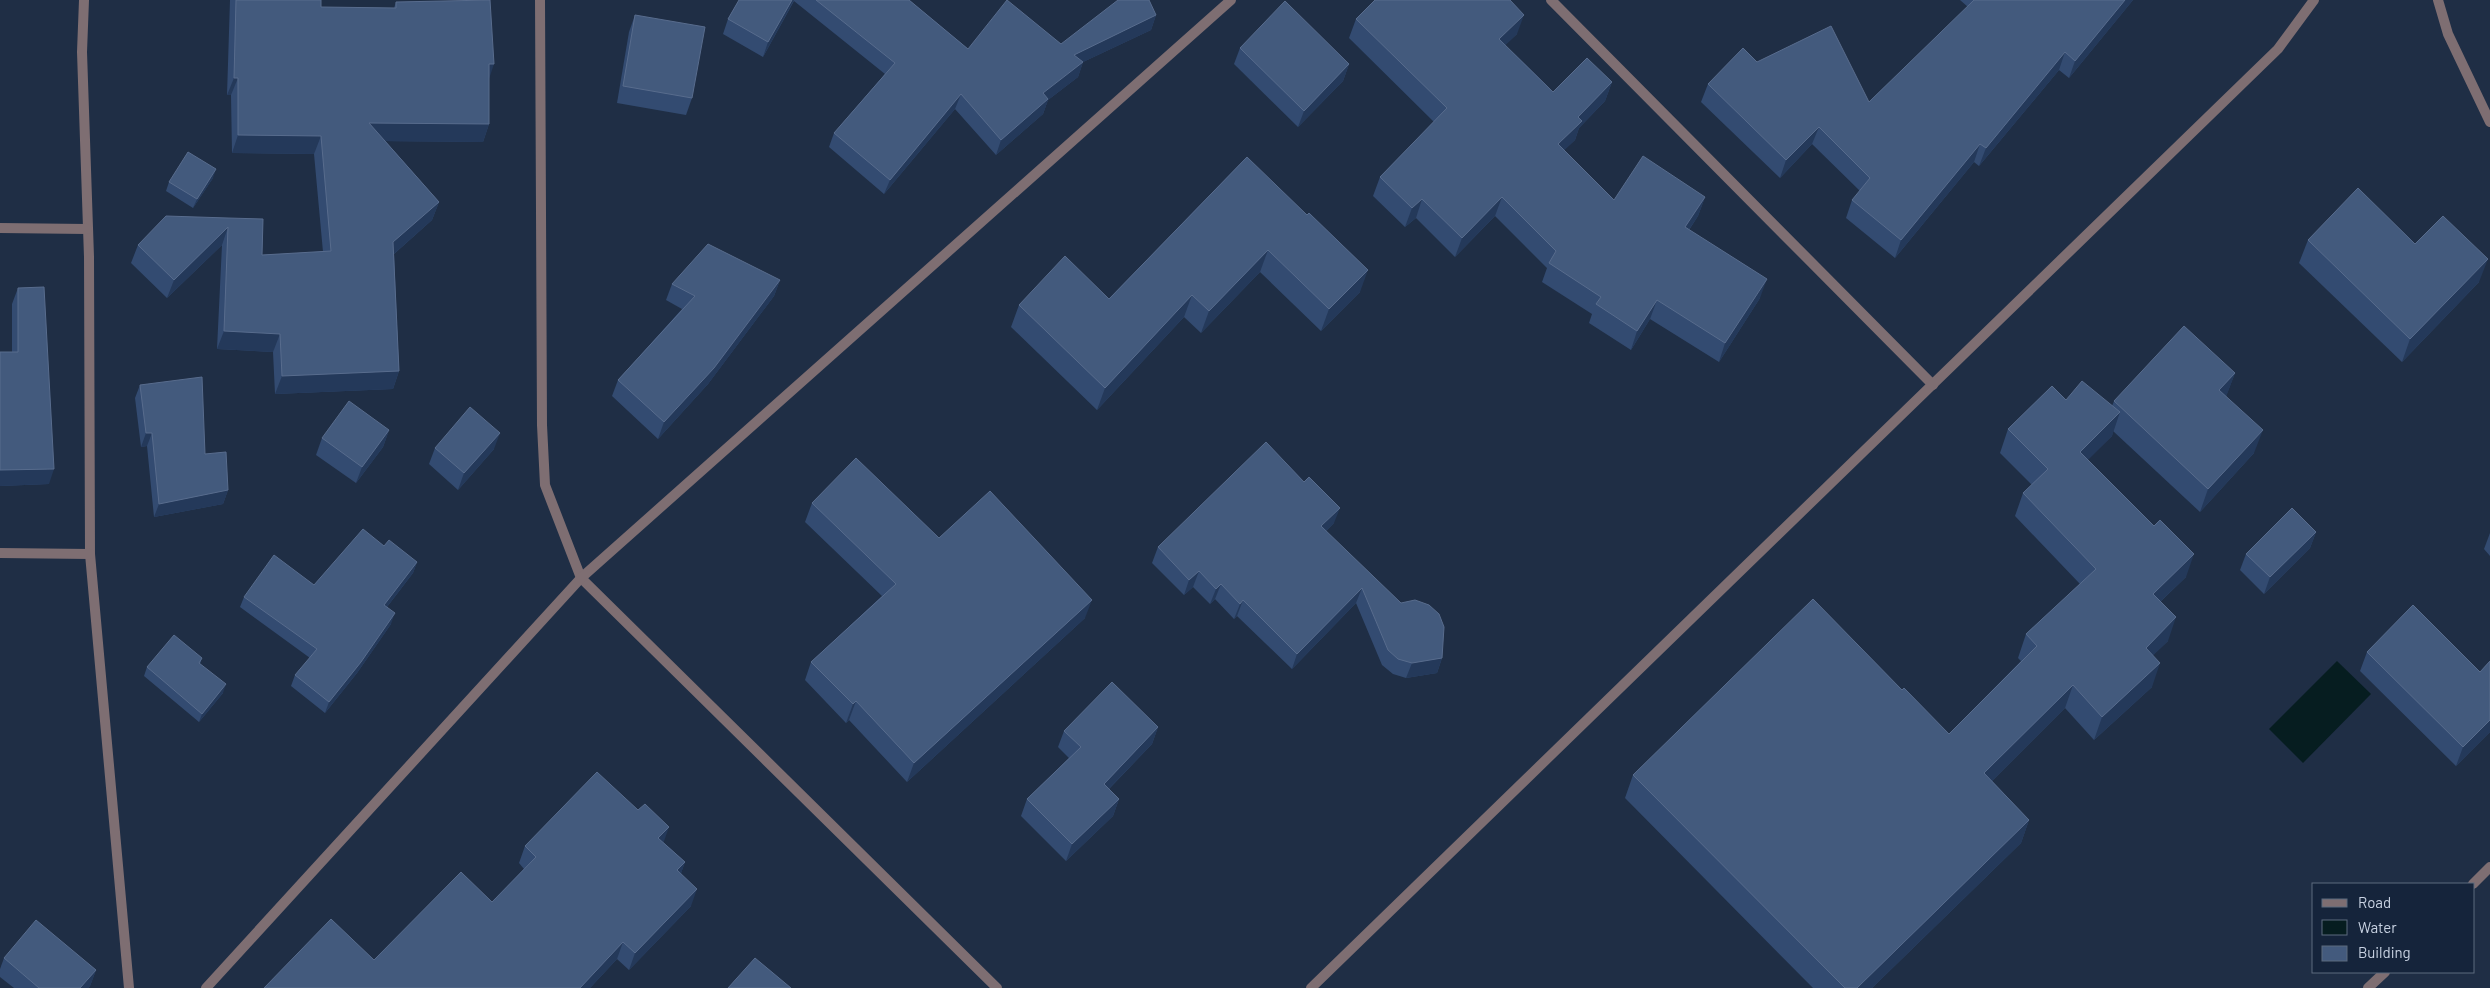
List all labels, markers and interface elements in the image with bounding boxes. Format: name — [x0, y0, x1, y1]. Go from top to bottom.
legend — [2312, 883, 2475, 973]
text: Road — [2358, 893, 2391, 911]
text: Water — [2358, 918, 2397, 936]
text: Building — [2358, 943, 2411, 961]

